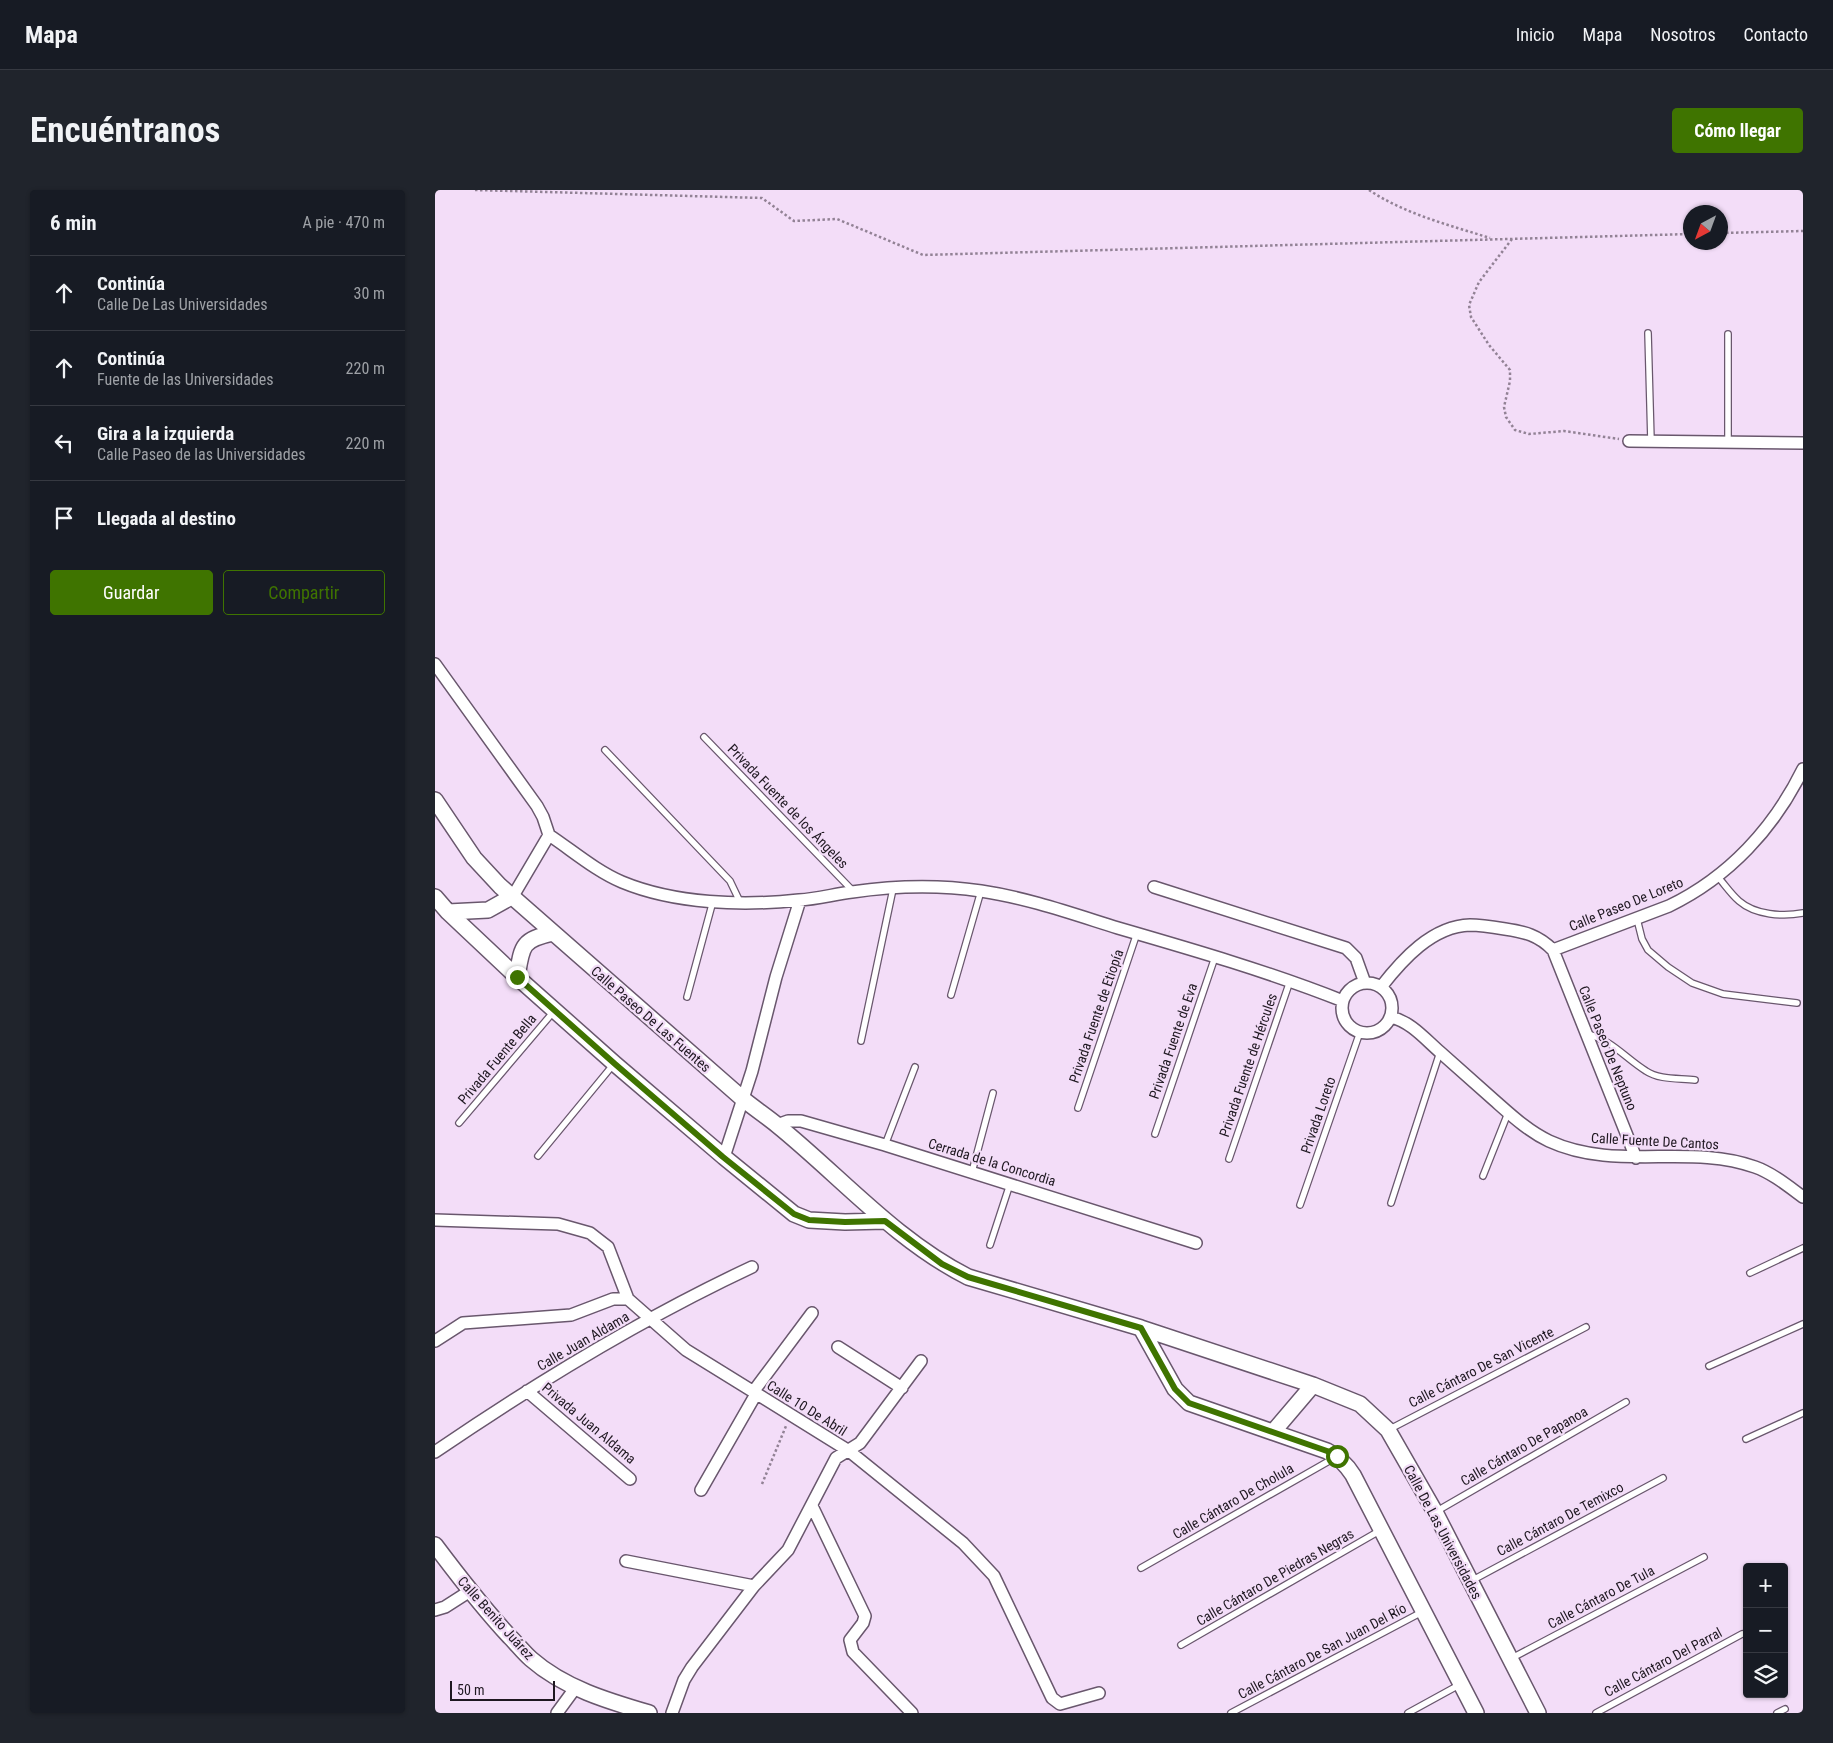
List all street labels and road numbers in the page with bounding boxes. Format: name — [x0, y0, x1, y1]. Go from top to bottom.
street label: Privada Fuente de los Ángeles — [724, 740, 852, 871]
street label: Calle Paseo De Loreto — [1567, 874, 1685, 934]
street label: Privada Fuente de Etiopía — [1066, 947, 1126, 1085]
street label: Calle Paseo De Las Fuentes — [588, 963, 714, 1075]
street label: Privada Fuente de Eva — [1146, 981, 1200, 1101]
street label: Calle Paseo De Neptuno — [1576, 983, 1640, 1113]
street label: Privada Fuente de Hércules — [1216, 991, 1280, 1139]
street label: Privada Fuente Bella — [455, 1011, 539, 1107]
street label: Privada Loreto — [1297, 1075, 1339, 1155]
street label: Calle Fuente De Cantos — [1591, 1130, 1719, 1152]
street label: Cerrada de la Concordia — [926, 1135, 1058, 1189]
street label: Calle Juan Aldama — [534, 1308, 632, 1374]
street label: Calle Cántaro De San Vicente — [1406, 1323, 1557, 1411]
street label: Calle 10 De Abril — [764, 1377, 850, 1439]
street label: Privada Juan Aldama — [539, 1379, 639, 1467]
street label: Calle Cántaro De Papanoa — [1458, 1403, 1590, 1489]
street label: Calle Cántaro De Cholula — [1170, 1460, 1296, 1542]
street label: Calle De Las Universidades — [1401, 1462, 1485, 1602]
street label: Calle Cántaro De Temixco — [1494, 1479, 1626, 1559]
street label: Calle Cántaro De Piedras Negras — [1193, 1525, 1357, 1629]
street label: Calle Cántaro De Tula — [1545, 1562, 1657, 1632]
street label: Calle Benito Juárez — [454, 1573, 538, 1663]
street label: Calle Cántaro De San Juan Del Río — [1235, 1600, 1409, 1702]
street label: Calle Cántaro Del Parral — [1601, 1624, 1725, 1700]

